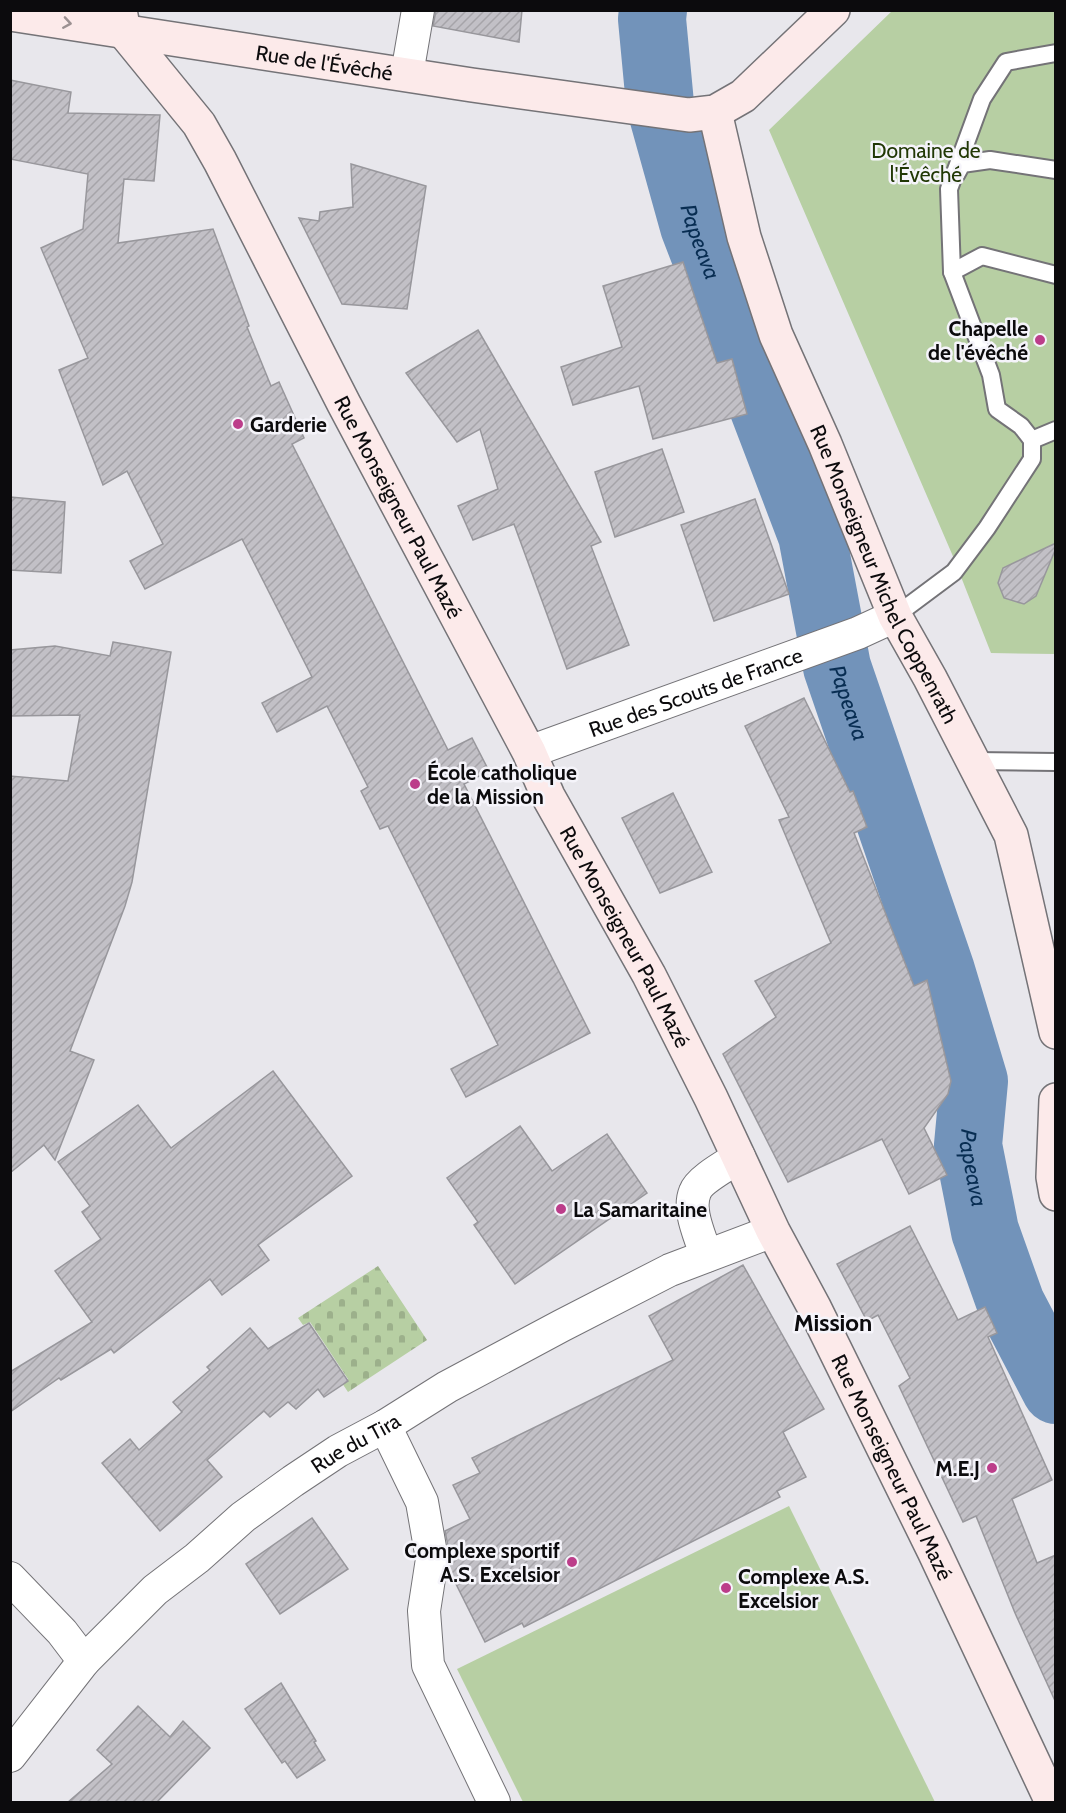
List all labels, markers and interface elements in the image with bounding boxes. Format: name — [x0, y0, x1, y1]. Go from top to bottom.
one-way arrow — [62, 16, 72, 29]
street label: Rue de l'Évêché — [254, 39, 395, 85]
park label: Domaine de l'Évêché — [871, 138, 981, 187]
water label: Papeava — [675, 201, 727, 283]
place label: Chapelle de l'évêché — [928, 316, 1028, 365]
marker: Chapelle de l'évêché — [1033, 333, 1047, 347]
street label: Rue Monseigneur Paul Mazé — [329, 392, 468, 623]
place label: Garderie — [250, 412, 327, 437]
marker: Garderie — [231, 417, 245, 431]
street label: Rue Monseigneur Michel Coppenrath — [805, 421, 964, 727]
street label: Rue des Scouts de France — [585, 642, 806, 742]
water label: Papeava — [824, 661, 875, 744]
place label: École catholique de la Mission — [427, 760, 577, 809]
marker: École catholique de la Mission — [408, 777, 422, 791]
street label: Rue Monseigneur Paul Mazé — [555, 822, 696, 1052]
water label: Papeava — [954, 1128, 993, 1209]
place label: La Samaritaine — [573, 1197, 707, 1222]
marker: La Samaritaine — [554, 1202, 568, 1216]
district label: Mission — [794, 1308, 872, 1337]
street label: Rue Monseigneur Paul Mazé — [827, 1350, 958, 1584]
street label: Rue du Tira — [306, 1407, 404, 1478]
place label: M.E.J — [935, 1456, 980, 1481]
marker: M.E.J — [985, 1461, 999, 1475]
place label: Complexe sportif A.S. Excelsior — [404, 1538, 560, 1587]
marker: Complexe sportif A.S. Excelsior — [565, 1555, 579, 1569]
place label: Complexe A.S. Excelsior — [738, 1564, 869, 1613]
marker: Complexe A.S. Excelsior — [719, 1581, 733, 1595]

